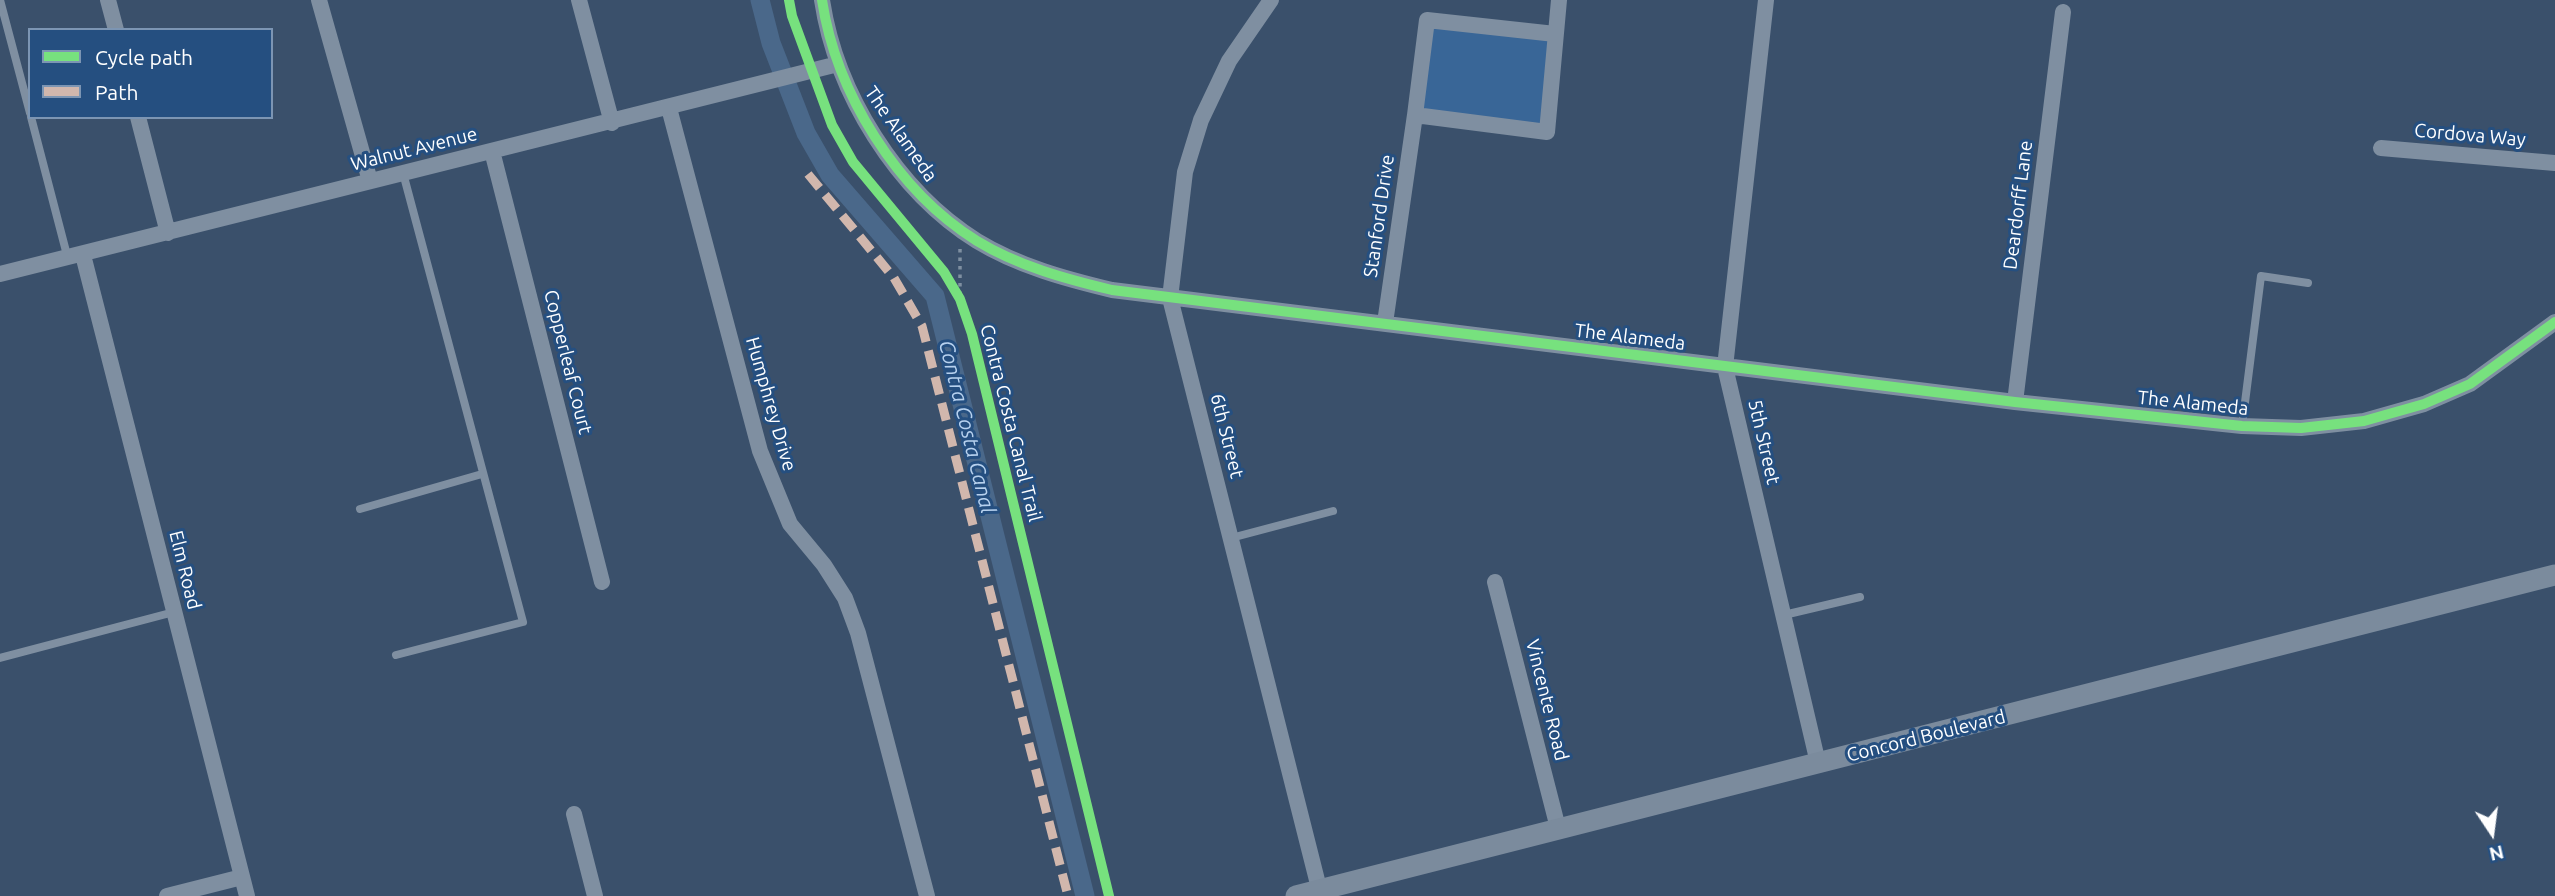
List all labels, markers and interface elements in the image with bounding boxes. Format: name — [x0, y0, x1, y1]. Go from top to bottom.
legend — [28, 28, 273, 119]
text: Cycle path — [95, 45, 193, 69]
text: Path — [95, 80, 138, 104]
street label: The Alameda — [860, 82, 942, 186]
street label: Cordova Way — [2413, 119, 2527, 151]
street label: Walnut Avenue — [348, 122, 480, 176]
street label: Deardorff Lane — [1999, 139, 2037, 271]
street label: Stanford Drive — [1359, 153, 1399, 279]
street label: Copperleaf Court — [539, 288, 597, 436]
street label: The Alameda — [1573, 319, 1687, 355]
street label: Contra Costa Canal Trail — [975, 322, 1047, 524]
street label: Humphrey Drive — [741, 334, 801, 474]
water label: Contra Costa Canal — [933, 338, 1001, 516]
street label: The Alameda — [2137, 386, 2249, 420]
street label: 6th Street — [1205, 391, 1249, 481]
street label: 5th Street — [1743, 397, 1785, 487]
street label: Elm Road — [164, 528, 206, 612]
street label: Vincente Road — [1521, 637, 1573, 763]
street label: Concord Boulevard — [1844, 705, 2008, 767]
north arrow — [2457, 798, 2527, 868]
text: N — [2487, 841, 2506, 866]

